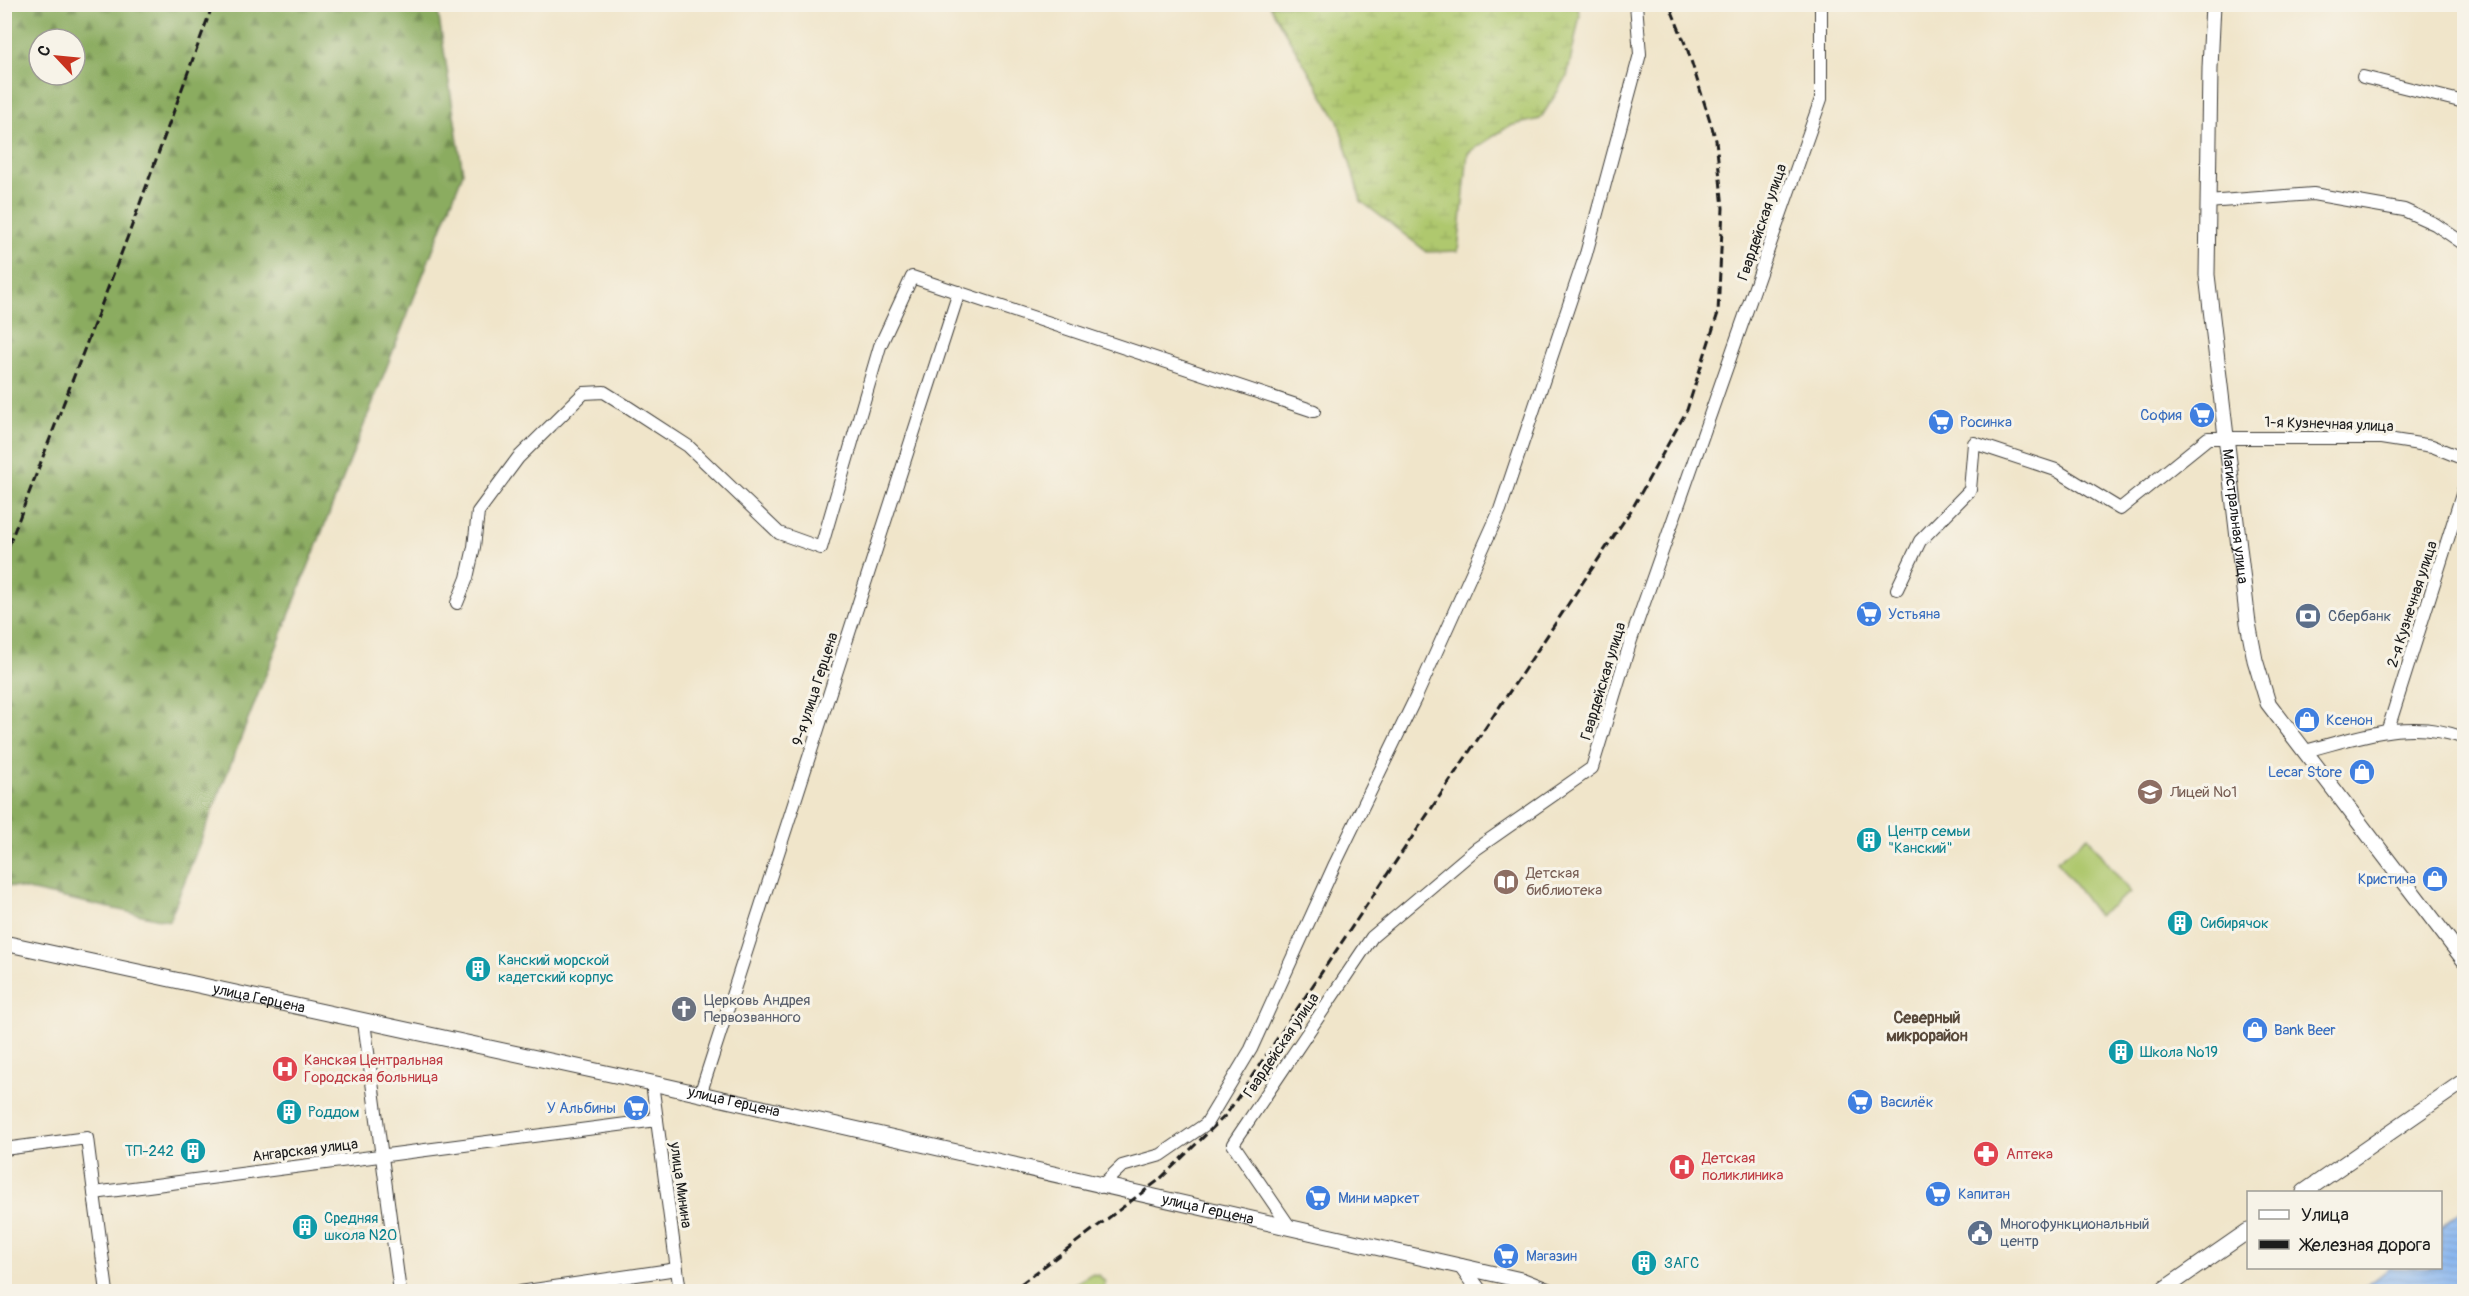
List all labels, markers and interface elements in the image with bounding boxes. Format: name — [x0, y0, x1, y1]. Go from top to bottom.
north arrow — [27, 27, 87, 87]
text: С — [33, 42, 56, 60]
street label: Гвардейская улица — [1734, 161, 1791, 283]
supermarket icon: София — [2187, 400, 2217, 430]
place label: София — [2140, 406, 2182, 425]
supermarket icon: Росинка — [1926, 407, 1956, 437]
place label: Росинка — [1960, 413, 2012, 432]
street label: 1-я Кузнечная улица — [2264, 413, 2394, 436]
street label: Магистральная улица — [2218, 448, 2252, 585]
street label: 2-я Кузнечная улица — [2383, 538, 2442, 670]
supermarket icon: Устьяна — [1854, 599, 1884, 629]
bank icon: Сбербанк — [2293, 601, 2323, 631]
place label: Устьяна — [1888, 605, 1940, 624]
place label: Сбербанк — [2328, 607, 2391, 626]
street label: Гвардейская улица — [1577, 620, 1630, 742]
street label: 9-я улица Герцена — [788, 630, 843, 748]
shop icon: Ксенон — [2292, 705, 2322, 735]
place label: Ксенон — [2326, 711, 2373, 730]
shop icon: Lecar Store — [2347, 757, 2377, 787]
place label: Lecar Store — [2268, 763, 2343, 782]
school or university icon: Лицей №1 — [2135, 777, 2165, 807]
place label: Лицей №1 — [2169, 783, 2237, 802]
place label: Центр семьи "Канский" — [1888, 822, 1970, 858]
building icon: Центр семьи "Канский" — [1854, 825, 1884, 855]
place label: Детская библиотека — [1525, 864, 1602, 900]
shop icon: Кристина — [2420, 864, 2450, 894]
library icon: Детская библиотека — [1491, 867, 1521, 897]
place label: Кристина — [2358, 870, 2416, 889]
building icon: Сибирячок — [2165, 908, 2195, 938]
place label: Сибирячок — [2200, 914, 2269, 933]
place label: Канский морской кадетский корпус — [498, 951, 614, 987]
building icon: Канский морской кадетский корпус — [463, 954, 493, 984]
street label: улица Герцена — [210, 979, 307, 1018]
street label: Гвардейская улица — [1239, 989, 1323, 1101]
place label: Церковь Андрея Первозванного — [704, 991, 810, 1027]
church icon: Церковь Андрея Первозванного — [669, 994, 699, 1024]
district label: Северный микрорайон — [1886, 1008, 1968, 1046]
shop icon: Bank Beer — [2240, 1015, 2270, 1045]
place label: Bank Beer — [2274, 1021, 2336, 1040]
building icon: Школа №19 — [2106, 1037, 2136, 1067]
place label: Школа №19 — [2140, 1043, 2218, 1062]
place label: Канская Центральная Городская больница — [304, 1051, 443, 1087]
hospital icon: Канская Центральная Городская больница — [270, 1054, 300, 1084]
street label: улица Герцена — [685, 1082, 782, 1122]
supermarket icon: Василёк — [1845, 1087, 1875, 1117]
supermarket icon: У Альбины — [621, 1093, 651, 1123]
place label: Василёк — [1880, 1093, 1934, 1112]
building icon: Роддом — [274, 1097, 304, 1127]
place label: У Альбины — [547, 1099, 616, 1118]
place label: Роддом — [308, 1103, 360, 1122]
street label: Ангарская улица — [251, 1135, 359, 1166]
building icon: ТП-242 — [178, 1136, 208, 1166]
pharmacy icon: Аптека — [1971, 1139, 2001, 1169]
street label: улица Минина — [665, 1140, 696, 1229]
place label: ТП-242 — [125, 1142, 174, 1161]
place label: Аптека — [2006, 1145, 2053, 1164]
place label: Детская поликлиника — [1701, 1149, 1783, 1185]
hospital icon: Детская поликлиника — [1667, 1152, 1697, 1182]
supermarket icon: Капитан — [1923, 1179, 1953, 1209]
supermarket icon: Мини маркет — [1303, 1183, 1333, 1213]
place label: Капитан — [1958, 1185, 2010, 1204]
place label: Мини маркет — [1338, 1189, 1420, 1208]
street label: улица Герцена — [1159, 1190, 1256, 1229]
legend — [2247, 1191, 2442, 1269]
text: Улица — [2301, 1204, 2349, 1227]
place label: Средняя школа N20 — [324, 1209, 397, 1245]
building icon: Средняя школа N20 — [290, 1212, 320, 1242]
place label: Многофункциональный центр — [2000, 1215, 2149, 1251]
public building icon: Многофункциональный центр — [1965, 1218, 1995, 1248]
text: Железная дорога — [2298, 1234, 2431, 1257]
supermarket icon: Магазин — [1491, 1241, 1521, 1271]
place label: Магазин — [1526, 1247, 1577, 1266]
building icon: ЗАГС — [1629, 1248, 1659, 1278]
place label: ЗАГС — [1664, 1254, 1699, 1273]

